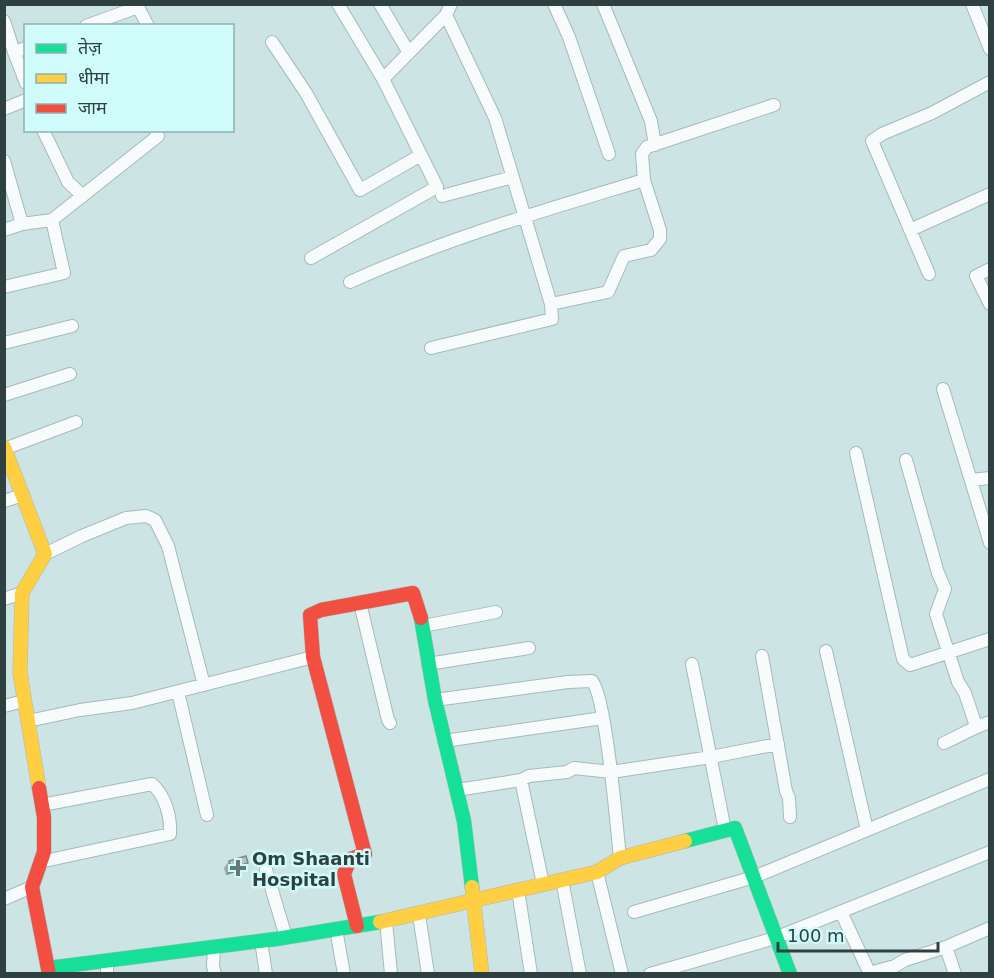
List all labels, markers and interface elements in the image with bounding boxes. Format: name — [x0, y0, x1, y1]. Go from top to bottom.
legend — [24, 24, 234, 132]
text: तेज़ — [78, 37, 102, 58]
text: धीमा — [78, 67, 109, 88]
text: जाम — [78, 97, 108, 118]
place label: Om Shaanti Hospital — [252, 848, 370, 890]
marker: Om Shaanti Hospital — [229, 859, 247, 877]
scale bar — [778, 915, 938, 953]
text: 100 m — [787, 925, 845, 946]

